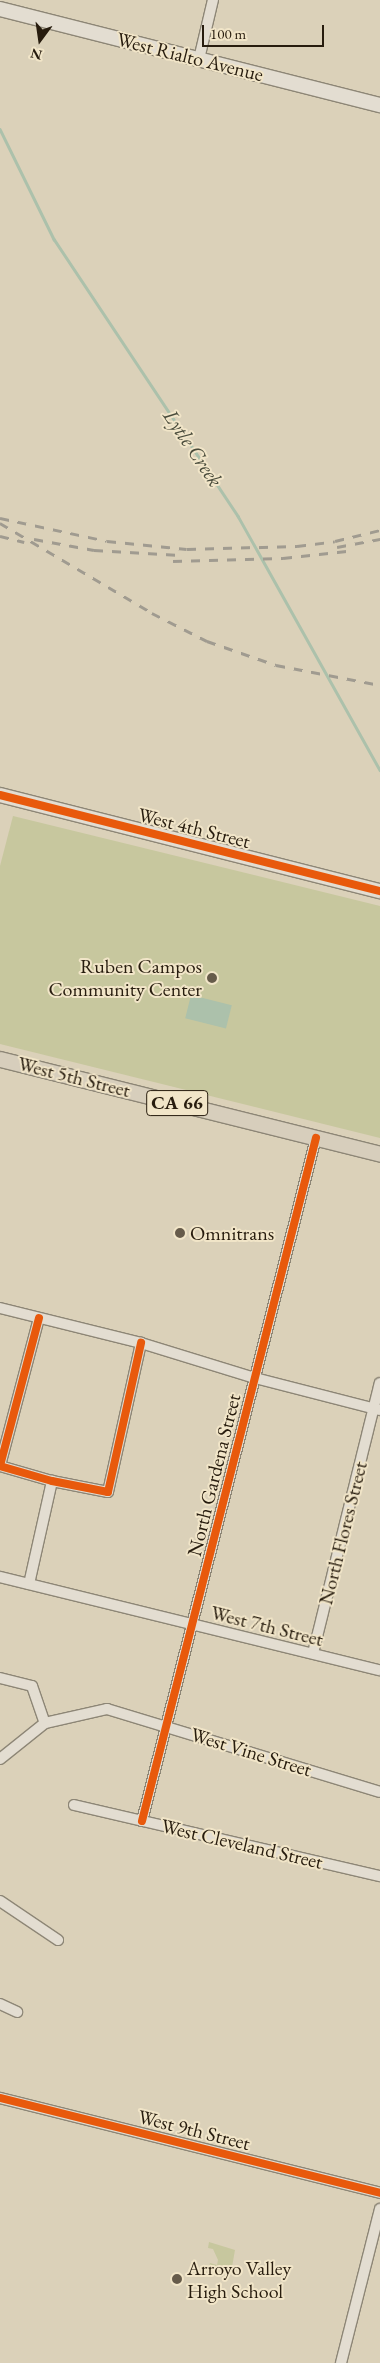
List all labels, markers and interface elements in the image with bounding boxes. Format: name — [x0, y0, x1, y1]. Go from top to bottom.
north arrow — [15, 15, 65, 65]
scale bar — [205, 15, 328, 47]
text: 100 m — [210, 24, 246, 43]
street label: West Rialto Avenue — [114, 27, 266, 87]
text: N — [29, 44, 44, 65]
water label: Lytle Creek — [158, 404, 228, 492]
street label: West 4th Street — [135, 802, 253, 854]
place label: Ruben Campos Community Center — [48, 954, 202, 1001]
marker: Ruben Campos Community Center — [206, 972, 218, 984]
street label: West 5th Street — [15, 1051, 133, 1103]
road number: CA 66 — [146, 1086, 208, 1120]
place label: Omnitrans — [190, 1221, 274, 1245]
marker: Omnitrans — [174, 1227, 186, 1239]
street label: North Gardena Street — [182, 1391, 246, 1559]
street label: North Flores Street — [314, 1459, 372, 1607]
street label: West 7th Street — [208, 1600, 326, 1652]
street label: West Vine Street — [188, 1722, 314, 1782]
street label: West Cleveland Street — [159, 1814, 325, 1874]
street label: West 9th Street — [135, 2104, 253, 2156]
place label: Arroyo Valley High School — [187, 2256, 291, 2303]
marker: Arroyo Valley High School — [171, 2273, 183, 2285]

